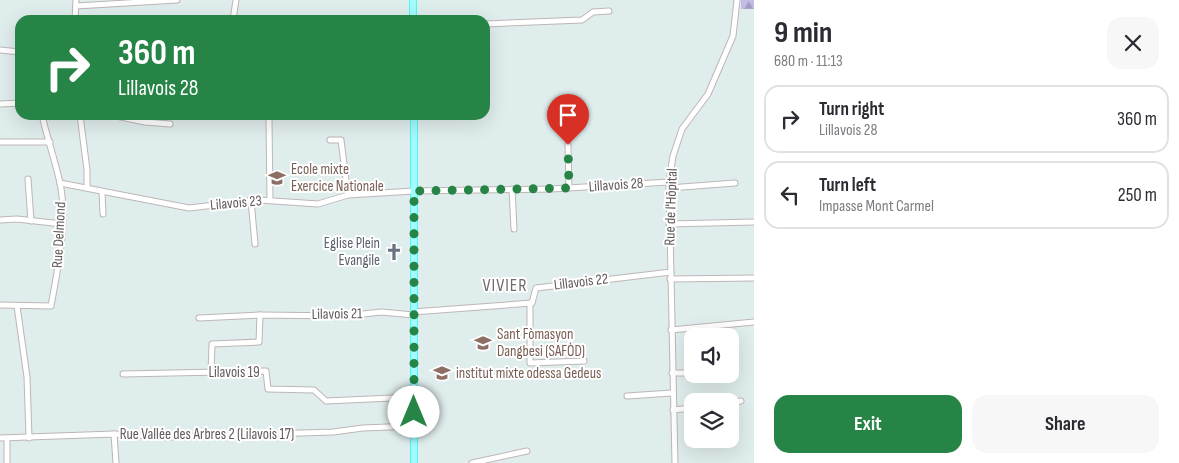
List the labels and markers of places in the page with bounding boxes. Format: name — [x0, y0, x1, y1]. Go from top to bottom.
pin — [547, 94, 589, 145]
place label: Ecole mixte Exercice Nationale — [291, 160, 384, 196]
school or university icon: Ecole mixte Exercice Nationale — [267, 168, 287, 188]
place label: Eglise Plein Evangile — [324, 234, 380, 270]
church icon: Eglise Plein Evangile — [384, 242, 404, 262]
place label: Sant Fòmasyon Dangbesi (SAFÒD) — [497, 325, 585, 361]
school or university icon: Sant Fòmasyon Dangbesi (SAFÒD) — [473, 333, 493, 353]
school or university icon: institut mixte odessa Gedeus — [432, 363, 452, 383]
place label: institut mixte odessa Gedeus — [456, 364, 601, 383]

